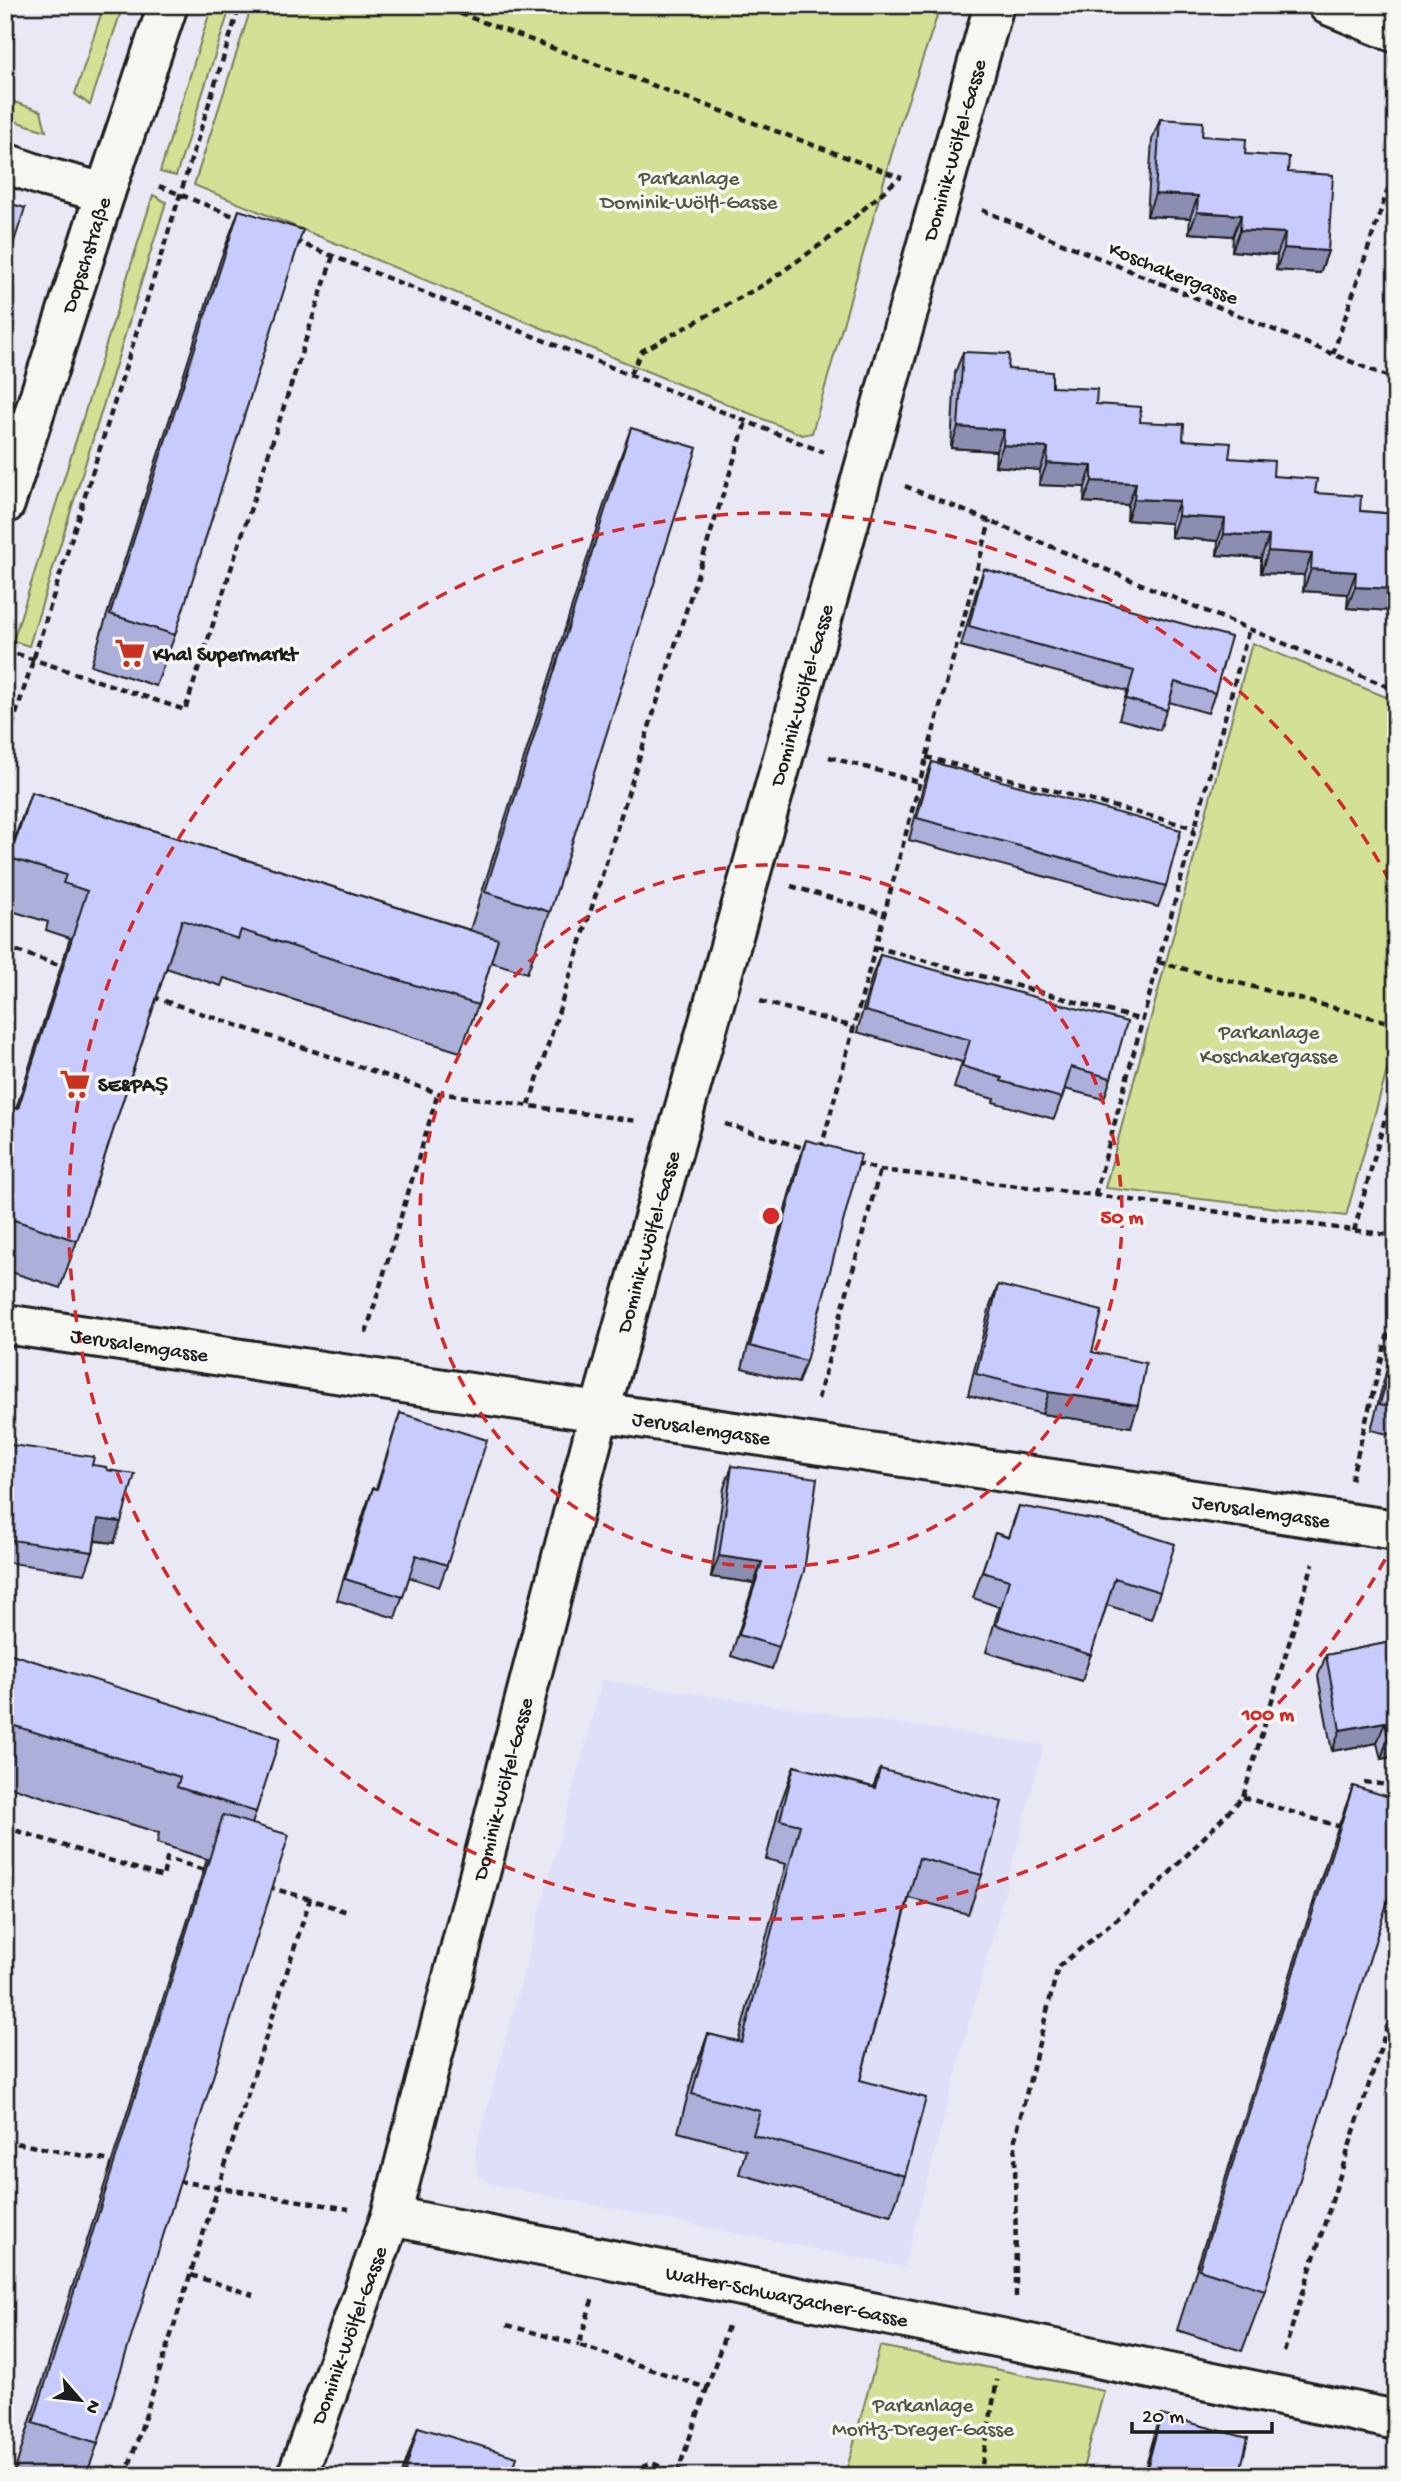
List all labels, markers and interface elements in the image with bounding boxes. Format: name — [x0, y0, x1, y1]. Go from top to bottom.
street label: Dominik-Wölfel-Gasse — [919, 56, 994, 246]
park label: Parkanlage Dominik-Wölfl-Gasse — [599, 168, 779, 217]
street label: Dopschstraße — [58, 194, 119, 319]
street label: Koschakergasse — [1104, 238, 1242, 313]
street label: Dominik-Wölfel-Gasse — [766, 601, 842, 791]
supermarket icon: Khal Supermarkt — [113, 636, 147, 670]
place label: Khal Supermarkt — [152, 644, 300, 669]
park label: Parkanlage Koschakergasse — [1200, 1022, 1339, 1071]
supermarket icon: SE&PAŞ — [58, 1067, 92, 1101]
place label: SE&PAŞ — [98, 1075, 169, 1100]
street label: Dominik-Wölfel-Gasse — [613, 1148, 688, 1338]
centre of rings — [759, 1204, 783, 1228]
text: 50 m — [1101, 1207, 1144, 1232]
street label: Jerusalemgasse — [68, 1325, 211, 1370]
street label: Jerusalemgasse — [630, 1408, 773, 1453]
street label: Jerusalemgasse — [1190, 1491, 1333, 1536]
street label: Dominik-Wölfel-Gasse — [469, 1694, 541, 1885]
text: 100 m — [1241, 1704, 1294, 1729]
street label: Dominik-Wölfel-Gasse — [307, 2243, 395, 2431]
street label: Walter-Schwarzacher-Gasse — [663, 2262, 911, 2335]
north arrow — [46, 2366, 116, 2436]
scale bar — [1132, 2390, 1272, 2434]
text: N — [79, 2395, 105, 2417]
park label: Parkanlage Moritz-Dreger-Gasse — [832, 2395, 1015, 2444]
text: 20 m — [1142, 2406, 1184, 2431]

